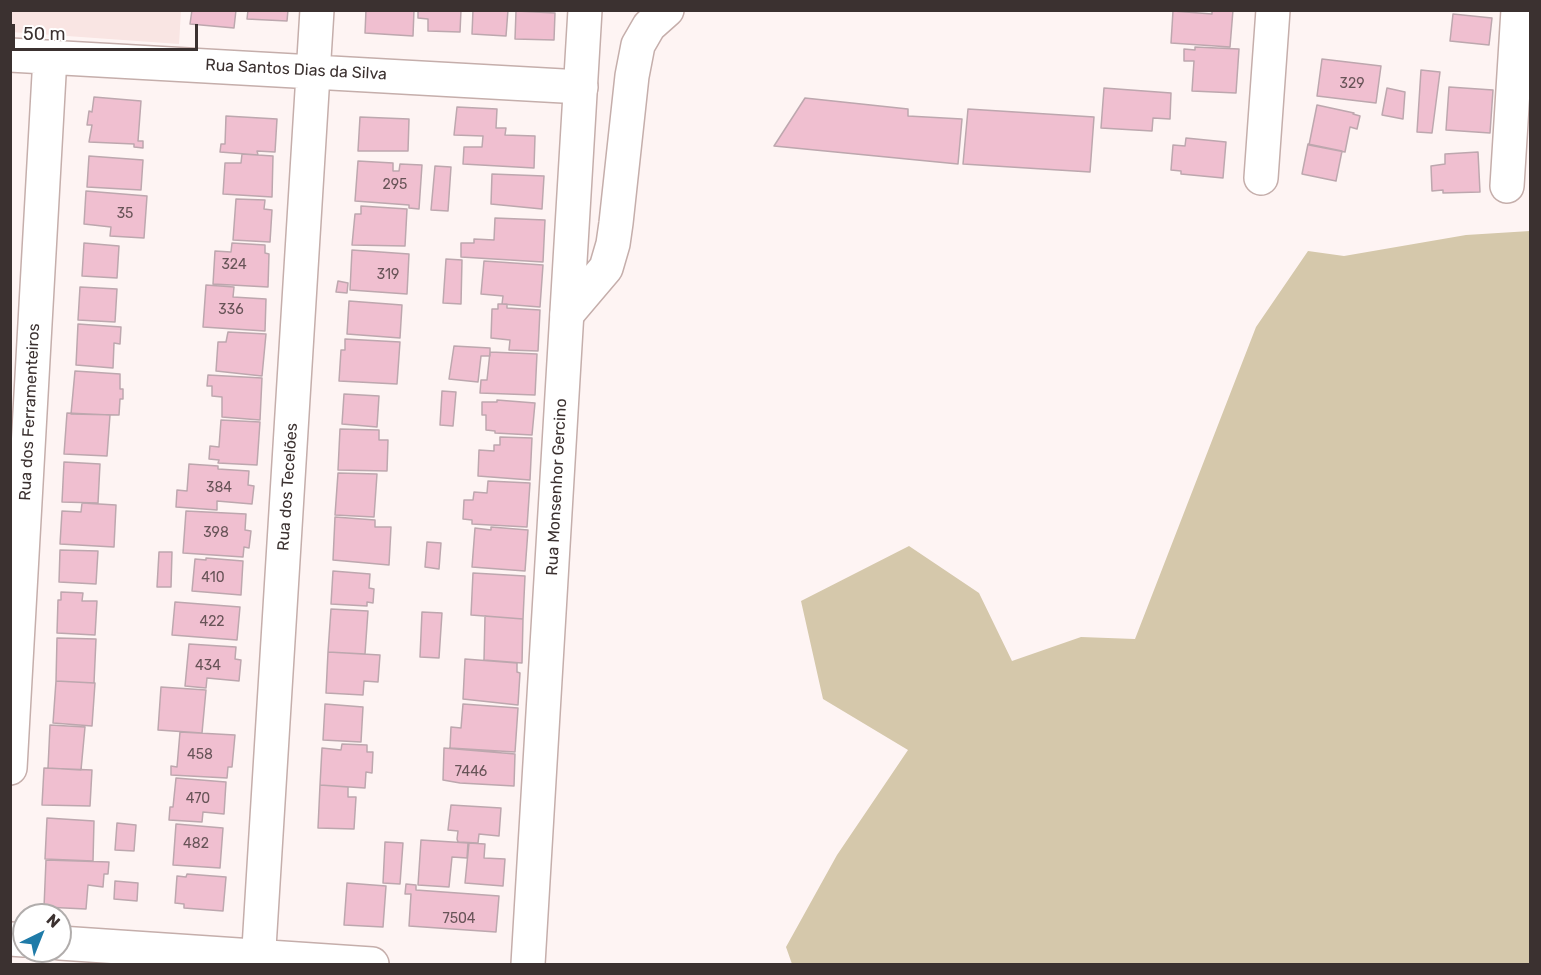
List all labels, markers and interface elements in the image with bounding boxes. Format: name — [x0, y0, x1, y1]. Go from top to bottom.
scale bar — [15, 12, 201, 50]
text: 50 m — [23, 23, 66, 45]
street label: Rua Santos Dias da Silva — [205, 56, 387, 84]
house number: 329 — [1340, 76, 1364, 92]
house number: 295 — [383, 177, 407, 193]
house number: 35 — [117, 206, 133, 222]
house number: 324 — [221, 257, 247, 273]
house number: 319 — [377, 267, 399, 283]
house number: 336 — [218, 302, 244, 318]
street label: Rua dos Ferramenteiros — [16, 323, 44, 501]
street label: Rua Monsenhor Gercino — [543, 398, 571, 576]
street label: Rua dos Tecelões — [274, 422, 302, 552]
house number: 384 — [206, 480, 232, 496]
house number: 398 — [203, 525, 229, 541]
house number: 410 — [201, 570, 225, 586]
house number: 422 — [199, 614, 225, 630]
house number: 434 — [195, 658, 221, 674]
house number: 458 — [187, 747, 213, 763]
house number: 7446 — [455, 764, 487, 780]
house number: 470 — [186, 791, 210, 807]
house number: 482 — [183, 836, 209, 852]
north arrow — [12, 903, 72, 963]
text: N — [43, 910, 64, 932]
house number: 7504 — [442, 911, 476, 927]

